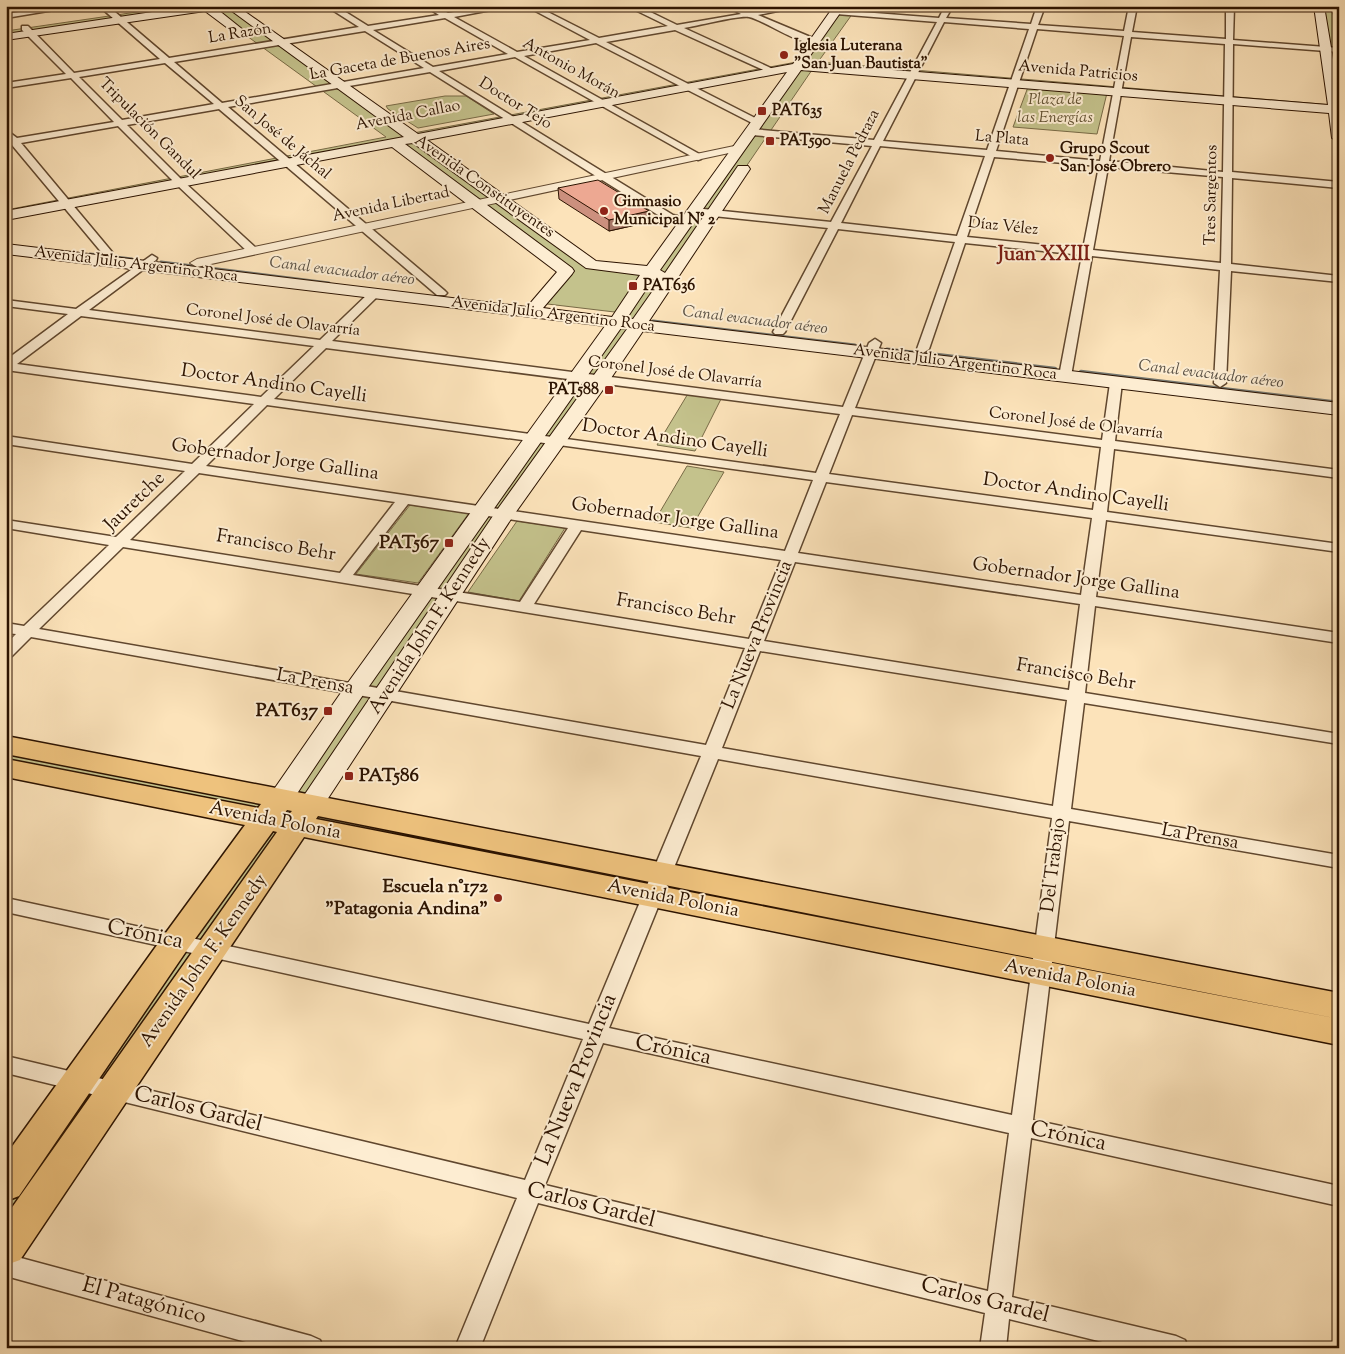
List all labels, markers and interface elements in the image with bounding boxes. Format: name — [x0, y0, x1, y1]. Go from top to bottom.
street label: La Razón — [207, 18, 274, 50]
street label: La Gaceta de Buenos Aires — [308, 33, 492, 87]
street label: Antonio Morán — [518, 33, 625, 106]
place label: Iglesia Luterana "San Juan Bautista" — [794, 35, 928, 76]
marker: Iglesia Luterana "San Juan Bautista" — [778, 49, 790, 61]
street label: Avenida Patricios — [1017, 55, 1139, 89]
street label: Doctor Tejo — [474, 72, 556, 136]
street label: Tripulación Gandul — [93, 73, 205, 185]
park label: Plaza de las Energías — [1017, 89, 1093, 130]
street label: San José de Jáchal — [229, 91, 336, 186]
street label: Avenida Callao — [354, 95, 463, 137]
place label: PAT635 — [772, 100, 822, 123]
marker: PAT635 — [756, 105, 768, 117]
street label: Manuela Pedraza — [814, 105, 887, 218]
street label: La Plata — [974, 125, 1031, 153]
street label: Avenida Constituyentes — [409, 130, 559, 244]
place label: PAT590 — [780, 130, 831, 153]
marker: PAT590 — [764, 135, 776, 147]
place label: Grupo Scout San José Obrero — [1060, 138, 1171, 179]
street label: Tres Sargentos — [1200, 144, 1224, 246]
marker: Grupo Scout San José Obrero — [1044, 152, 1056, 164]
street label: Avenida Libertad — [330, 181, 452, 229]
place label: Gimnasio Municipal N° 2 — [614, 191, 716, 232]
marker: Gimnasio Municipal N° 2 — [598, 205, 610, 217]
street label: Díaz Vélez — [967, 212, 1039, 242]
street label: Avenida Julio Argentino Roca — [33, 241, 240, 289]
district label: Juan XXIII — [996, 241, 1091, 270]
water label: Canal evacuador aéreo — [268, 252, 416, 292]
place label: PAT636 — [643, 275, 695, 298]
marker: PAT636 — [627, 280, 639, 292]
street label: Avenida Julio Argentino Roca — [450, 291, 657, 339]
street label: Coronel José de Olavarría — [185, 299, 362, 343]
water label: Canal evacuador aéreo — [681, 301, 829, 341]
street label: Avenida Julio Argentino Roca — [852, 339, 1059, 387]
street label: Coronel José de Olavarría — [587, 351, 764, 395]
water label: Canal evacuador aéreo — [1137, 355, 1285, 395]
street label: Doctor Andino Cayelli — [179, 358, 369, 410]
place label: PAT588 — [549, 379, 599, 402]
marker: PAT588 — [603, 384, 615, 396]
street label: Coronel José de Olavarría — [988, 402, 1165, 446]
street label: Doctor Andino Cayelli — [580, 413, 770, 465]
street label: Gobernador Jorge Gallina — [169, 432, 381, 488]
street label: Jauretche — [98, 466, 172, 539]
street label: Doctor Andino Cayelli — [981, 467, 1171, 519]
street label: Gobernador Jorge Gallina — [569, 491, 781, 547]
street label: Francisco Behr — [214, 523, 338, 569]
place label: PAT567 — [379, 530, 439, 557]
street label: Avenida John F. Kennedy — [362, 532, 498, 720]
marker: PAT567 — [443, 537, 455, 549]
street label: Gobernador Jorge Gallina — [970, 551, 1182, 607]
street label: La Nueva Provincia — [716, 556, 800, 713]
street label: Francisco Behr — [614, 587, 738, 633]
street label: Francisco Behr — [1014, 652, 1138, 698]
street label: La Prensa — [274, 662, 356, 702]
place label: PAT637 — [256, 698, 318, 725]
marker: PAT637 — [322, 705, 334, 717]
place label: PAT586 — [359, 763, 419, 790]
marker: PAT586 — [343, 770, 355, 782]
street label: Avenida Polonia — [207, 795, 343, 847]
street label: Del Trabajo — [1035, 816, 1073, 914]
street label: La Prensa — [1159, 817, 1241, 857]
street label: Avenida John F. Kennedy — [134, 868, 275, 1053]
street label: Avenida Polonia — [605, 873, 741, 925]
place label: Escuela n°172 "Patagonia Andina" — [325, 874, 488, 923]
marker: Escuela n°172 "Patagonia Andina" — [492, 892, 504, 904]
street label: Crónica — [104, 911, 186, 959]
street label: Avenida Polonia — [1002, 953, 1138, 1005]
street label: La Nueva Provincia — [528, 989, 626, 1171]
street label: Crónica — [632, 1027, 714, 1075]
street label: Carlos Gardel — [130, 1079, 266, 1141]
street label: Crónica — [1027, 1113, 1109, 1161]
street label: Carlos Gardel — [523, 1175, 659, 1237]
street label: El Patagónico — [78, 1270, 210, 1334]
street label: Carlos Gardel — [917, 1270, 1053, 1332]

